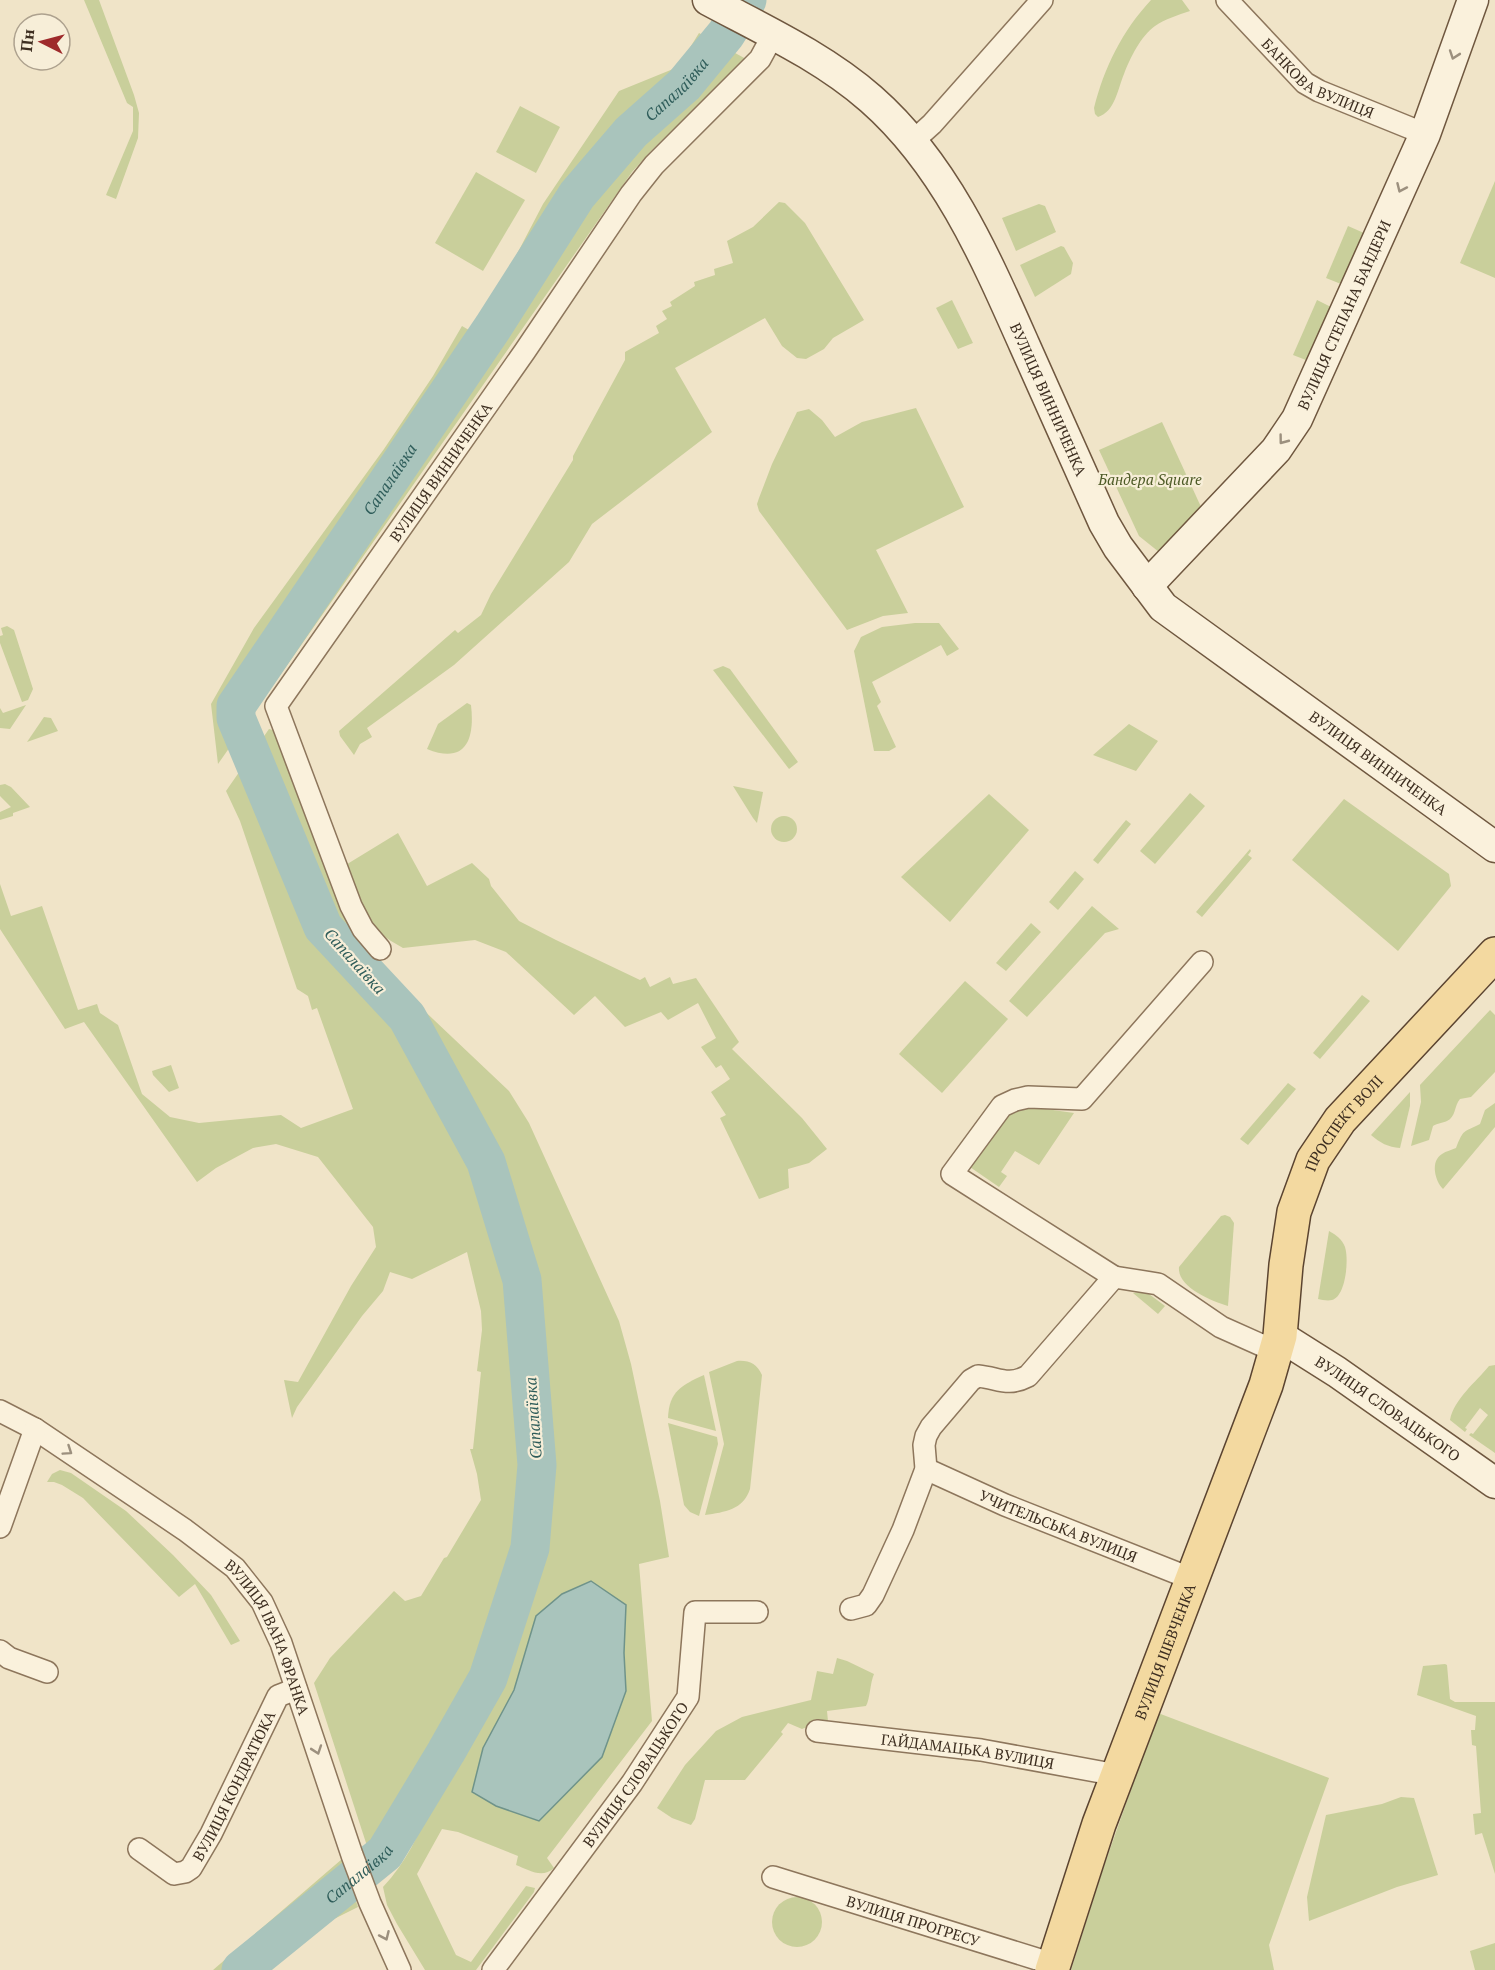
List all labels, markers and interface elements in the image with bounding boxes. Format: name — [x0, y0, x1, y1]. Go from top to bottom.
north arrow — [12, 12, 72, 72]
text: Пн — [15, 28, 39, 53]
street label: БАНКОВА ВУЛИЦЯ — [1258, 33, 1378, 122]
one-way arrow — [1449, 50, 1462, 60]
water label: Сапалаївка — [640, 53, 713, 126]
one-way arrow — [1396, 181, 1408, 192]
street label: ВУЛИЦЯ СТЕПАНА БАНДЕРИ — [1292, 217, 1395, 413]
street label: ВУЛИЦЯ ВИННИЧЕНКА — [1006, 320, 1092, 480]
street label: ВУЛИЦЯ ВИННИЧЕНКА — [385, 397, 497, 545]
one-way arrow — [1279, 434, 1290, 445]
water label: Сапалаївка — [358, 439, 422, 519]
park label: Бандера Square — [1097, 469, 1202, 489]
street label: ВУЛИЦЯ ВИННИЧЕНКА — [1305, 706, 1452, 820]
water label: Сапалаївка — [319, 923, 391, 999]
street label: ПРОСПЕКТ ВОЛІ — [1300, 1071, 1387, 1174]
street label: ВУЛИЦЯ СЛОВАЦЬКОГО — [1312, 1351, 1464, 1466]
water label: Сапалаївка — [519, 1376, 547, 1460]
one-way arrow — [61, 1444, 72, 1455]
street label: УЧИТЕЛЬСЬКА ВУЛИЦЯ — [976, 1485, 1141, 1567]
street label: ВУЛИЦЯ ІВАНА ФРАНКА — [221, 1554, 315, 1718]
street label: ВУЛИЦЯ ШЕВЧЕНКА — [1130, 1580, 1200, 1722]
street label: ВУЛИЦЯ СЛОВАЦЬКОГО — [578, 1698, 692, 1851]
street label: ВУЛИЦЯ КОНДРАТЮКА — [187, 1707, 280, 1865]
street label: ГАЙДАМАЦЬКА ВУЛИЦЯ — [880, 1729, 1056, 1773]
one-way arrow — [309, 1744, 322, 1755]
water label: Сапалаївка — [320, 1841, 398, 1909]
street label: ВУЛИЦЯ ПРОГРЕСУ — [844, 1890, 983, 1951]
one-way arrow — [378, 1930, 390, 1941]

